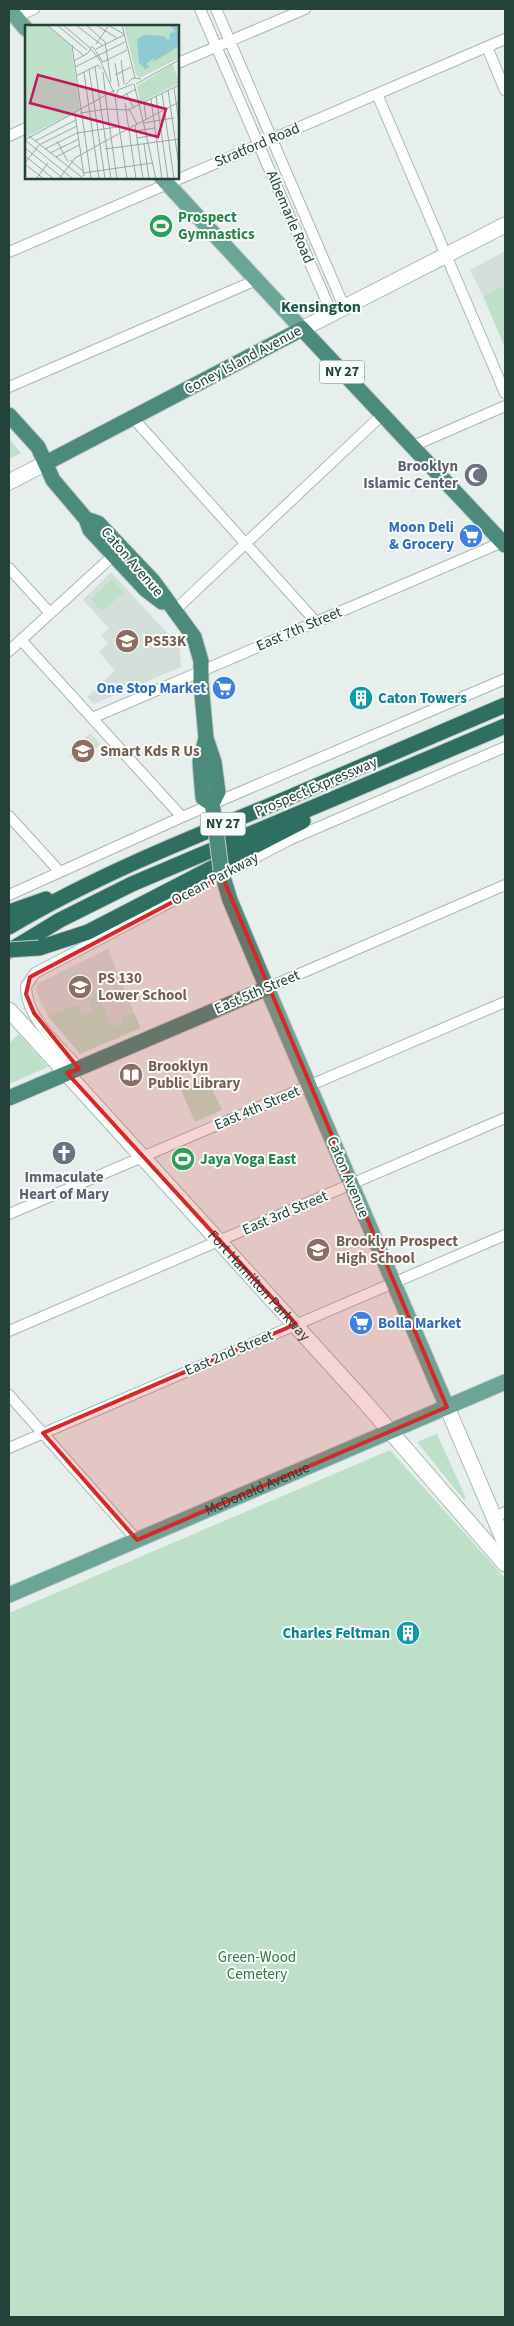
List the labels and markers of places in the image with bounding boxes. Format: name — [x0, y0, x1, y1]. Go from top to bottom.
place label: Prospect Gymnastics — [178, 207, 255, 245]
sports icon: Prospect Gymnastics — [148, 213, 174, 239]
place label: Brooklyn Islamic Center — [363, 456, 458, 494]
mosque icon: Brooklyn Islamic Center — [463, 462, 489, 488]
place label: Moon Deli & Grocery — [389, 517, 454, 555]
supermarket icon: Moon Deli & Grocery — [458, 523, 484, 549]
school or university icon: PS53K — [114, 628, 140, 654]
place label: PS53K — [144, 631, 187, 652]
supermarket icon: One Stop Market — [211, 675, 237, 701]
place label: One Stop Market — [97, 678, 206, 699]
building icon: Caton Towers — [348, 685, 374, 711]
place label: Caton Towers — [378, 688, 467, 709]
school or university icon: Smart Kds R Us — [70, 738, 96, 764]
place label: Smart Kds R Us — [100, 741, 200, 762]
place label: PS 130 Lower School — [98, 968, 188, 1006]
school or university icon: PS 130 Lower School — [67, 974, 93, 1000]
place label: Brooklyn Public Library — [148, 1056, 241, 1094]
library icon: Brooklyn Public Library — [118, 1062, 144, 1088]
church icon: Immaculate Heart of Mary — [51, 1140, 77, 1166]
sports icon: Jaya Yoga East — [170, 1146, 196, 1172]
place label: Jaya Yoga East — [200, 1149, 296, 1170]
place label: Immaculate Heart of Mary — [19, 1167, 109, 1205]
place label: Brooklyn Prospect High School — [336, 1231, 458, 1269]
school or university icon: Brooklyn Prospect High School — [305, 1237, 331, 1263]
supermarket icon: Bolla Market — [348, 1310, 374, 1336]
place label: Bolla Market — [378, 1313, 462, 1334]
building icon: Charles Feltman — [395, 1620, 421, 1646]
place label: Charles Feltman — [282, 1623, 390, 1644]

